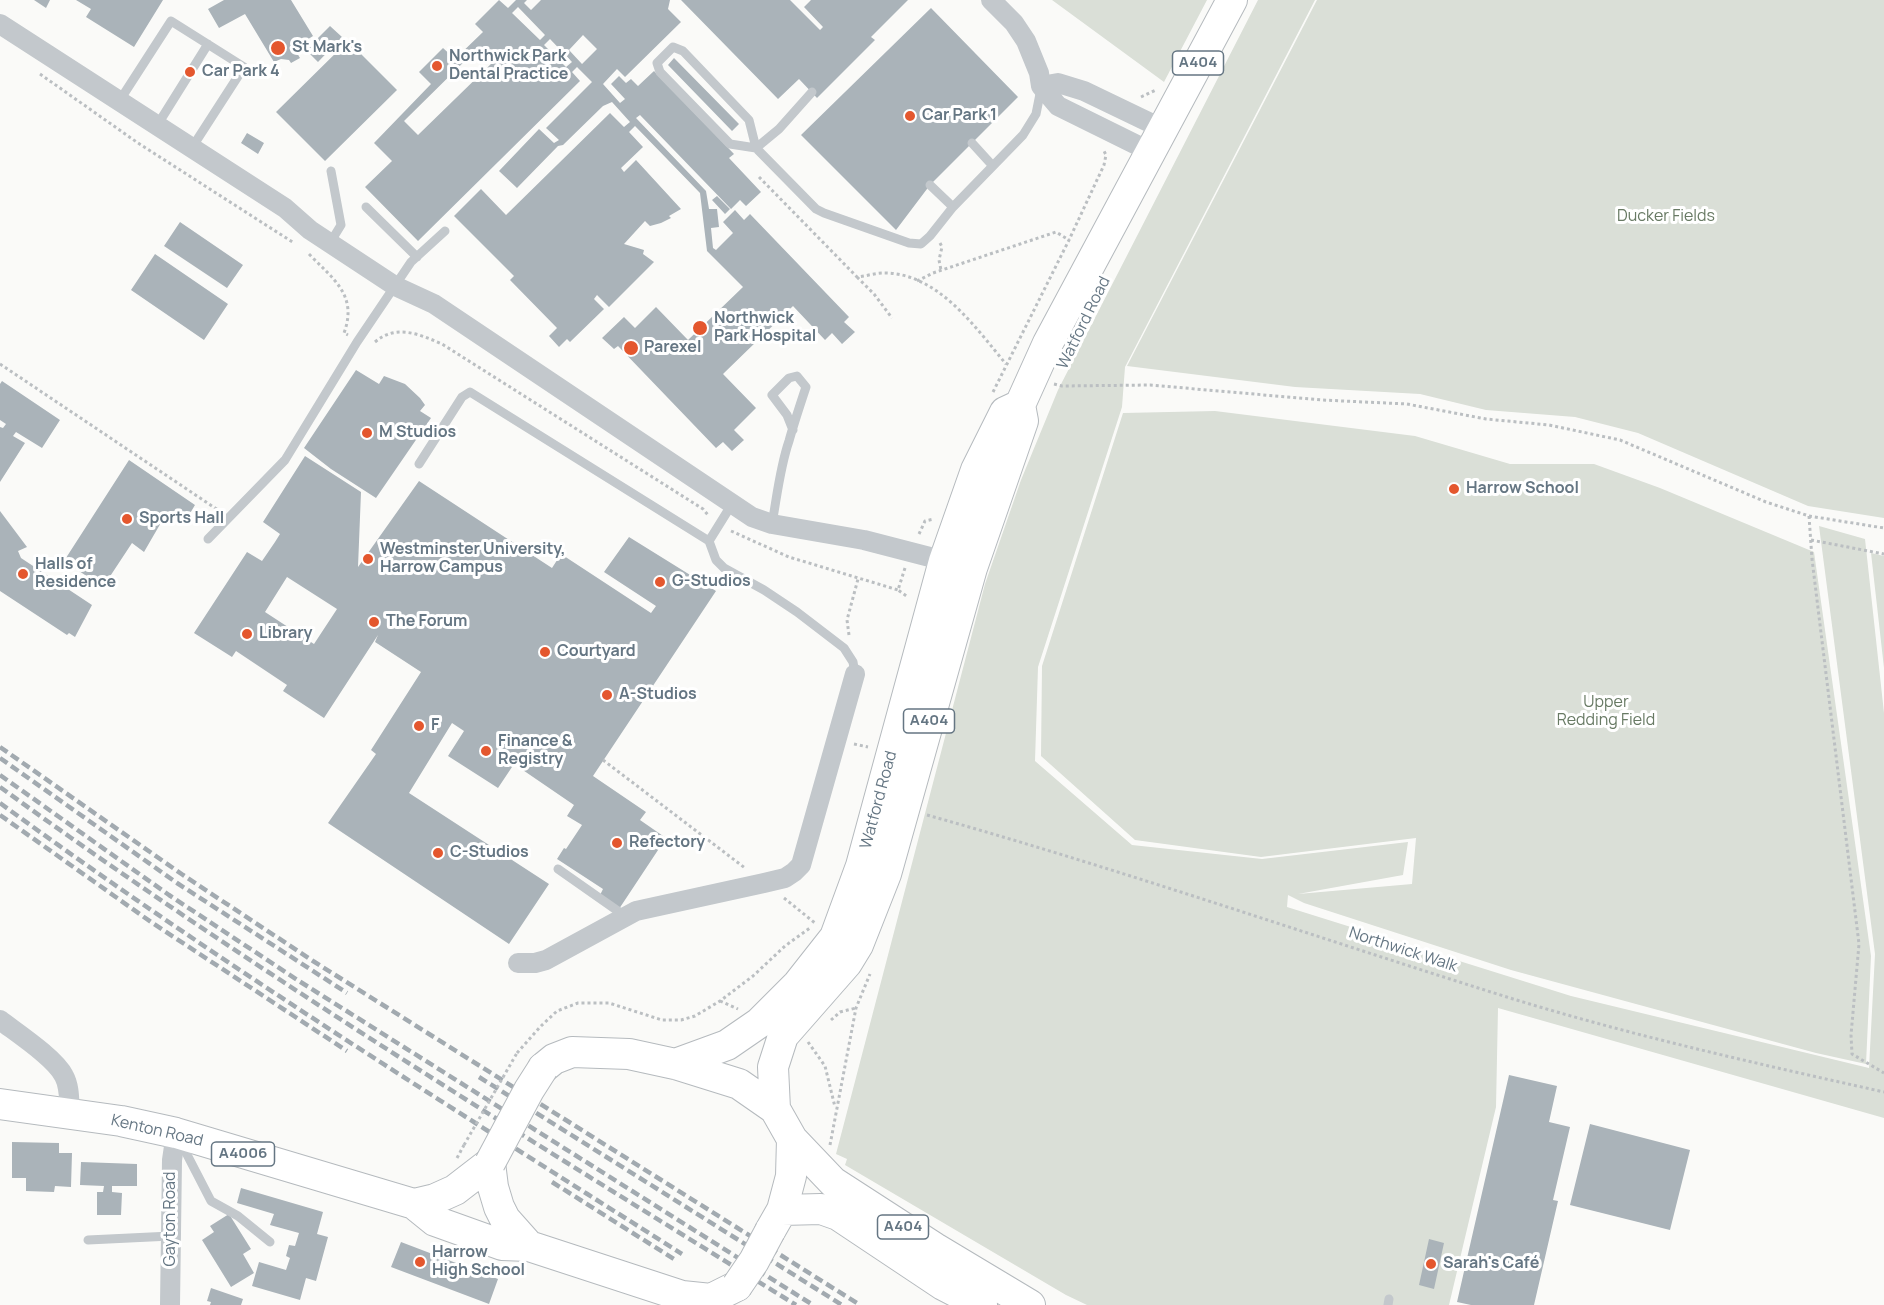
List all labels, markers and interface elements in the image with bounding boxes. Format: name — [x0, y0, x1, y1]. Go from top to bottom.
place label: St Mark's — [292, 38, 362, 58]
marker: St Mark's — [269, 39, 287, 57]
place label: Northwick Park Dental Practice — [449, 47, 568, 85]
road number: A404 — [1172, 51, 1224, 75]
marker: Northwick Park Dental Practice — [430, 59, 444, 73]
place label: Car Park 4 — [202, 62, 280, 82]
marker: Car Park 4 — [183, 65, 197, 79]
place label: Car Park 1 — [922, 106, 997, 126]
marker: Car Park 1 — [903, 109, 917, 123]
park label: Ducker Fields — [1617, 207, 1715, 227]
street label: Watford Road — [1053, 274, 1115, 372]
place label: Northwick Park Hospital — [714, 309, 816, 347]
marker: Northwick Park Hospital — [691, 319, 709, 337]
place label: Parexel — [644, 338, 701, 358]
marker: Parexel — [622, 339, 640, 357]
place label: M Studios — [379, 423, 456, 443]
marker: M Studios — [360, 426, 374, 440]
place label: Harrow School — [1466, 479, 1579, 499]
marker: Harrow School — [1447, 482, 1461, 496]
place label: Sports Hall — [139, 509, 224, 529]
marker: Sports Hall — [120, 512, 134, 526]
place label: Westminster University, Harrow Campus — [380, 540, 566, 578]
marker: Westminster University, Harrow Campus — [361, 552, 375, 566]
place label: Halls of Residence — [35, 555, 116, 593]
marker: Halls of Residence — [16, 567, 30, 581]
place label: G-Studios — [672, 572, 751, 592]
marker: G-Studios — [653, 575, 667, 589]
place label: The Forum — [386, 612, 467, 632]
marker: The Forum — [367, 615, 381, 629]
place label: Library — [259, 624, 312, 644]
marker: Library — [240, 627, 254, 641]
place label: Courtyard — [557, 642, 636, 662]
marker: Courtyard — [538, 645, 552, 659]
place label: A-Studios — [619, 685, 697, 705]
marker: A-Studios — [600, 688, 614, 702]
park label: Upper Redding Field — [1557, 693, 1655, 731]
road number: A404 — [904, 709, 954, 733]
place label: F — [431, 716, 439, 736]
marker: F — [412, 719, 426, 733]
place label: Finance & Registry — [498, 732, 572, 770]
marker: Finance & Registry — [479, 744, 493, 758]
street label: Watford Road — [857, 749, 901, 851]
place label: Refectory — [629, 833, 705, 853]
marker: Refectory — [610, 836, 624, 850]
place label: C-Studios — [450, 843, 529, 863]
marker: C-Studios — [431, 846, 445, 860]
street label: Northwick Walk — [1346, 923, 1460, 977]
street label: Kenton Road — [109, 1111, 205, 1151]
road number: A4006 — [212, 1142, 274, 1166]
street label: Gayton Road — [161, 1172, 181, 1266]
road number: A404 — [878, 1215, 928, 1239]
place label: Harrow High School — [432, 1243, 525, 1281]
place label: Sarah's Café — [1443, 1254, 1539, 1274]
marker: Harrow High School — [413, 1255, 427, 1269]
marker: Sarah's Café — [1424, 1257, 1438, 1271]

